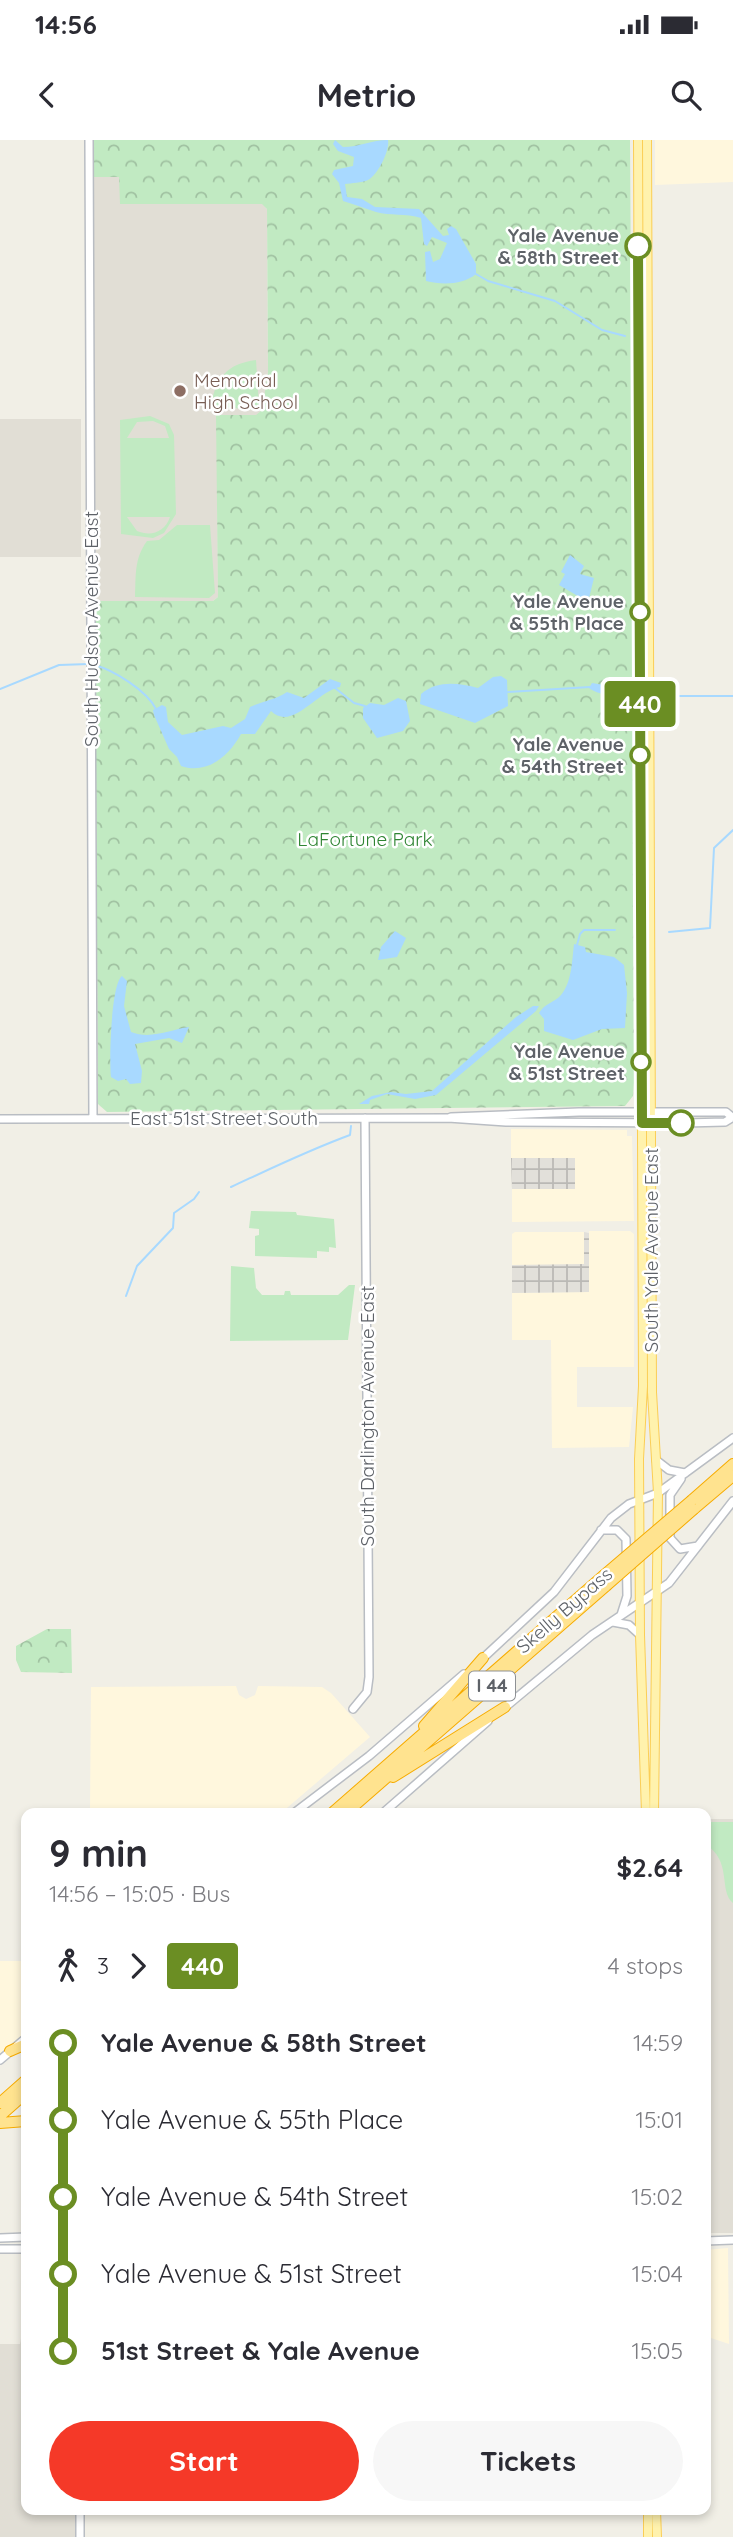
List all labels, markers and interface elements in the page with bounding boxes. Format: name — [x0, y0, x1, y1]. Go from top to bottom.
text: 14:56 — [35, 8, 97, 41]
text: Metrio — [317, 75, 416, 115]
icon: back — [28, 76, 66, 114]
icon: search — [667, 76, 705, 114]
place label: Yale Avenue & 58th Street — [497, 223, 619, 269]
marker: Yale Avenue & 58th Street — [625, 233, 651, 259]
place label: Memorial High School — [194, 368, 298, 414]
marker: Memorial High School — [172, 383, 188, 399]
street label: South Hudson Avenue East — [79, 511, 103, 747]
place label: Yale Avenue & 55th Place — [509, 589, 624, 635]
marker: Yale Avenue & 55th Place — [630, 602, 650, 622]
line badge: 440 — [600, 681, 680, 727]
text: 440 — [619, 689, 661, 719]
place label: Yale Avenue & 54th Street — [502, 732, 624, 778]
marker: Yale Avenue & 54th Street — [630, 745, 650, 765]
park label: LaFortune Park — [297, 827, 433, 851]
place label: Yale Avenue & 51st Street — [508, 1039, 625, 1085]
marker: Yale Avenue & 51st Street — [631, 1052, 651, 1072]
street label: East 51st Street South — [130, 1106, 318, 1130]
unlabelled marker — [668, 1110, 694, 1136]
street label: South Yale Avenue East — [639, 1148, 663, 1352]
street label: South Darlington Avenue East — [355, 1286, 379, 1546]
street label: Skelly Bypass — [511, 1562, 617, 1658]
road number: I 44 — [469, 1672, 515, 1700]
text: 9 min — [49, 1829, 148, 1877]
text: $2.64 — [617, 1851, 683, 1884]
text: 14:56 – 15:05 · Bus — [49, 1879, 230, 1908]
icon: walk — [49, 1947, 87, 1985]
icon: forward — [119, 1947, 157, 1985]
text: 3 — [97, 1951, 109, 1980]
text: 440 — [181, 1951, 224, 1981]
text: 4 stops — [608, 1951, 683, 1980]
text: Yale Avenue & 58th Street — [101, 2026, 427, 2059]
text: 14:59 — [633, 2028, 683, 2057]
text: Yale Avenue & 55th Place — [101, 2103, 403, 2136]
text: 15:01 — [635, 2105, 683, 2134]
text: Yale Avenue & 54th Street — [101, 2180, 408, 2213]
text: 15:02 — [631, 2182, 683, 2211]
text: Yale Avenue & 51st Street — [101, 2257, 402, 2290]
text: 15:04 — [632, 2259, 683, 2288]
text: 51st Street & Yale Avenue — [101, 2334, 420, 2367]
text: 15:05 — [631, 2336, 683, 2365]
button: Start — [49, 2421, 359, 2501]
button: Tickets — [373, 2421, 683, 2501]

